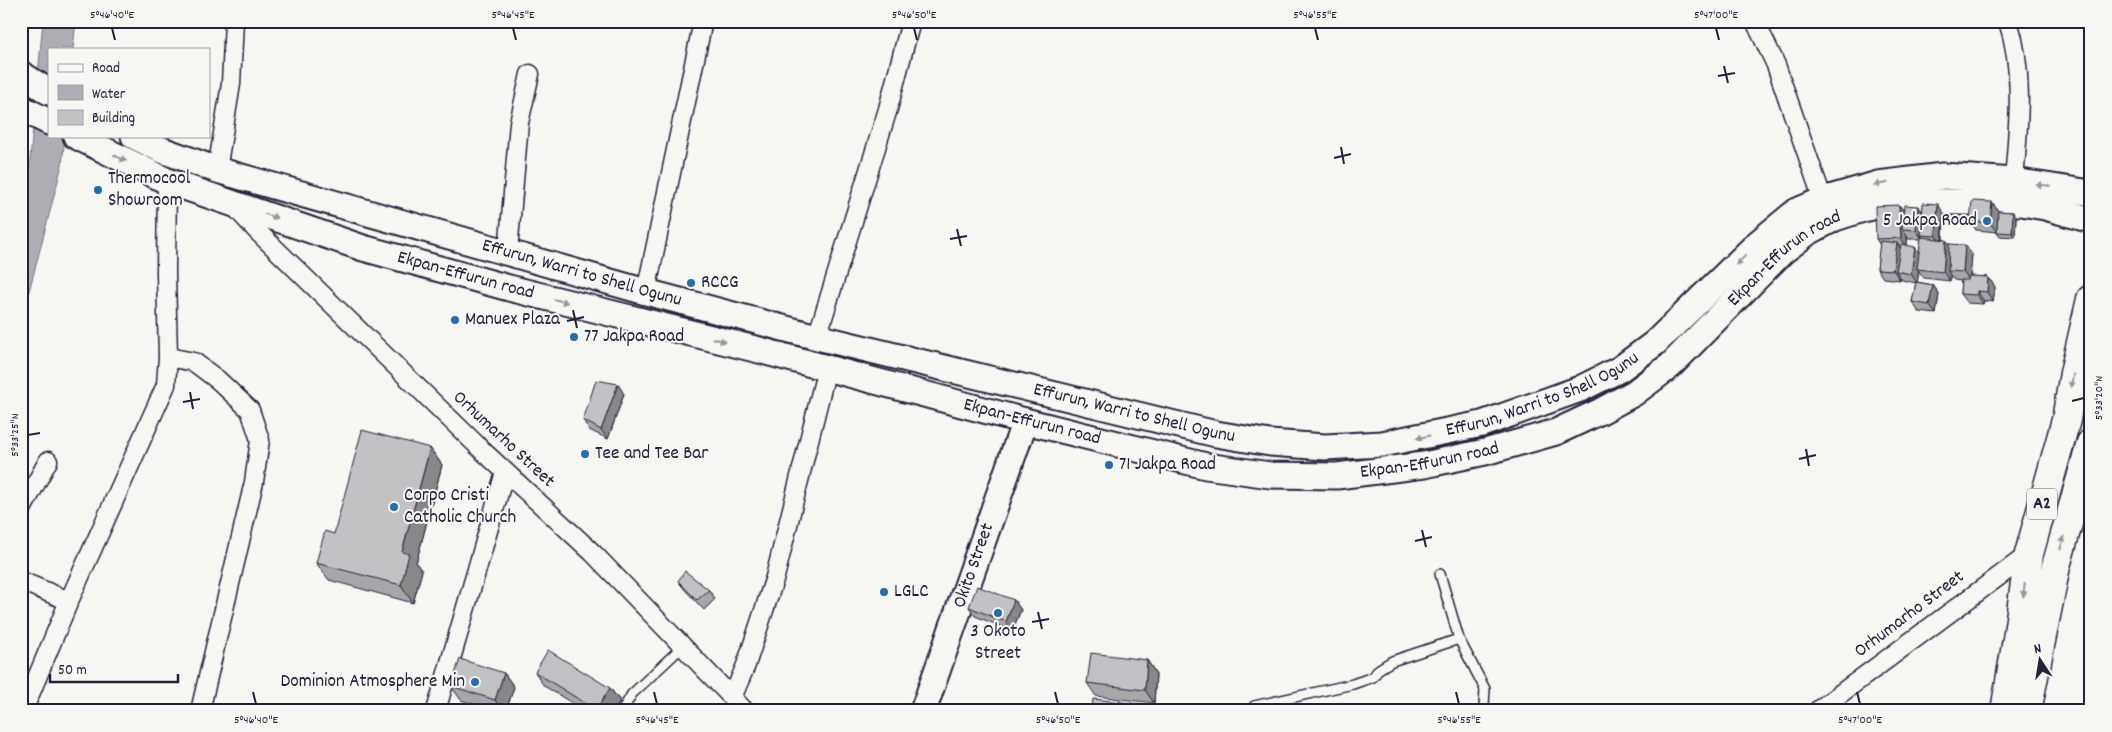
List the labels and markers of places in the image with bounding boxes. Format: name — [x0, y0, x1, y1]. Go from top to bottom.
place label: Thermocool Showroom — [108, 166, 191, 215]
marker: Thermocool Showroom — [92, 184, 104, 196]
place label: 5 Jakpa Road — [1883, 208, 1977, 235]
marker: 5 Jakpa Road — [1981, 215, 1993, 227]
place label: RCCG — [701, 270, 739, 297]
marker: RCCG — [685, 277, 697, 289]
place label: Manuex Plaza — [465, 307, 561, 334]
marker: Manuex Plaza — [449, 314, 461, 326]
place label: 77 Jakpa Road — [584, 324, 684, 351]
marker: 77 Jakpa Road — [568, 331, 580, 343]
place label: Tee and Tee Bar — [595, 441, 708, 468]
marker: Tee and Tee Bar — [579, 448, 591, 460]
place label: 71 Jakpa Road — [1119, 452, 1216, 479]
marker: 71 Jakpa Road — [1103, 459, 1115, 471]
place label: Corpo Cristi Catholic Church — [404, 483, 516, 532]
marker: Corpo Cristi Catholic Church — [388, 501, 400, 513]
place label: LGLC — [894, 579, 929, 606]
marker: LGLC — [878, 586, 890, 598]
marker: 3 Okoto Street — [992, 607, 1004, 619]
place label: 3 Okoto Street — [970, 619, 1026, 668]
place label: Dominion Atmosphere Min — [281, 669, 465, 696]
marker: Dominion Atmosphere Min — [469, 676, 481, 688]

